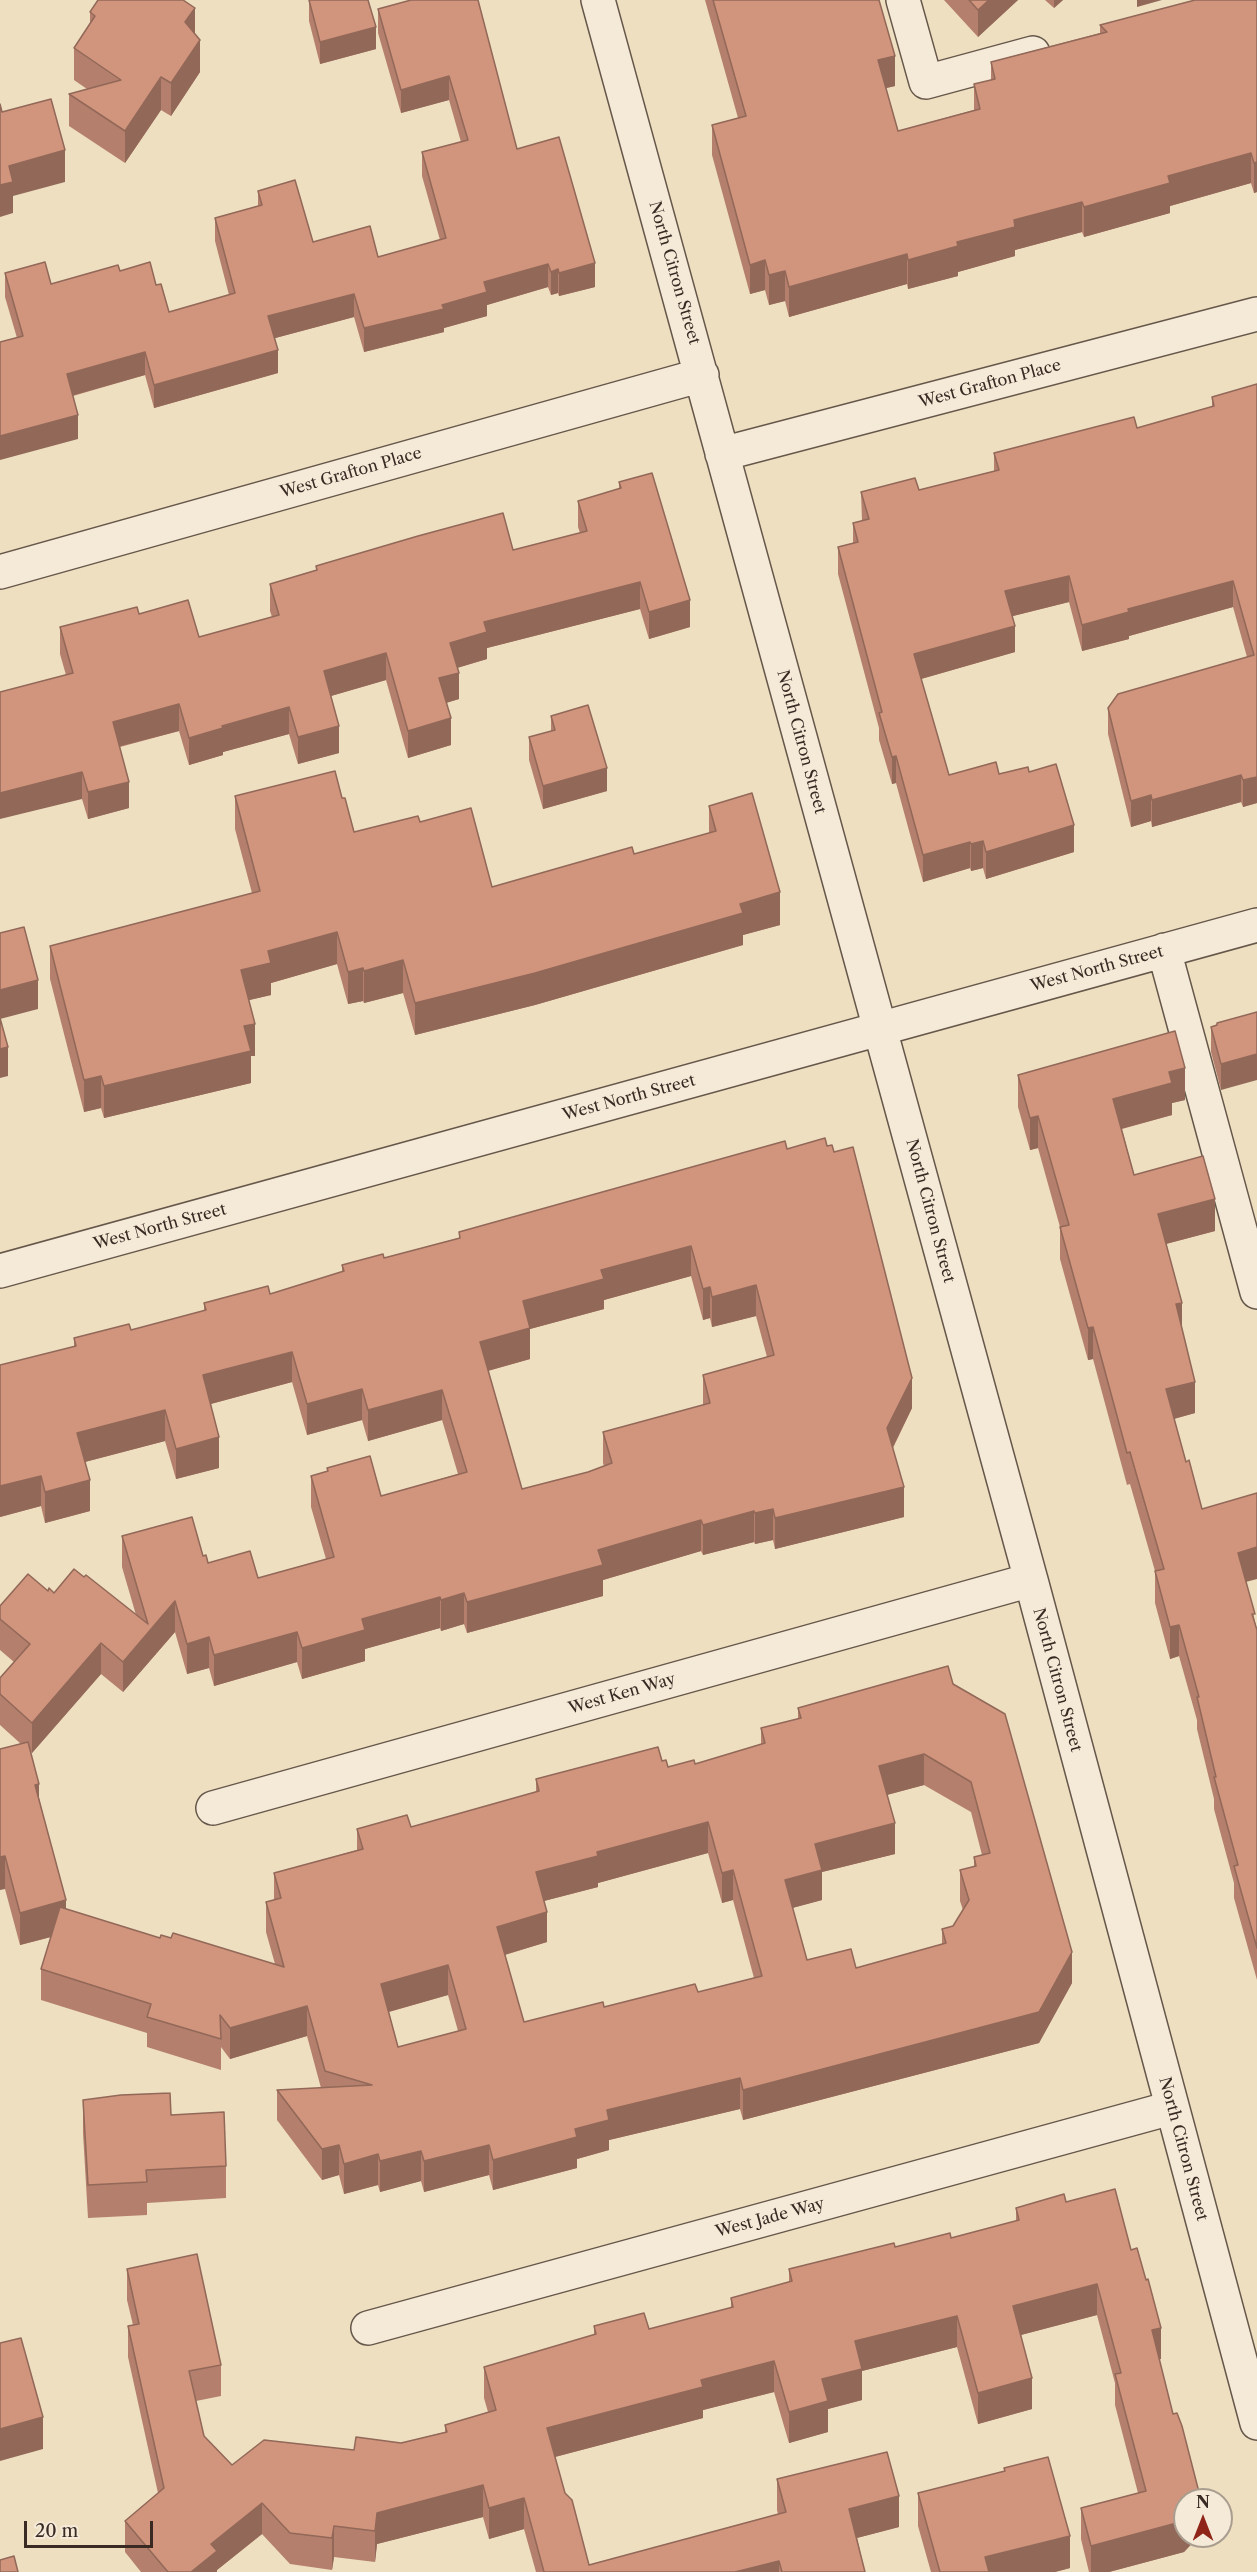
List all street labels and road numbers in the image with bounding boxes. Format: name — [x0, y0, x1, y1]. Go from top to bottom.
street label: North Citron Street — [644, 199, 704, 347]
street label: West Grafton Place — [917, 356, 1063, 412]
street label: West Grafton Place — [278, 444, 424, 502]
street label: North Citron Street — [773, 668, 829, 816]
street label: West North Street — [1029, 942, 1165, 996]
street label: West North Street — [561, 1071, 697, 1125]
street label: North Citron Street — [902, 1137, 958, 1285]
street label: West North Street — [92, 1200, 228, 1254]
street label: North Citron Street — [1029, 1606, 1085, 1754]
street label: West Ken Way — [566, 1670, 678, 1718]
street label: North Citron Street — [1155, 2075, 1211, 2223]
street label: West Jade Way — [714, 2194, 826, 2242]

